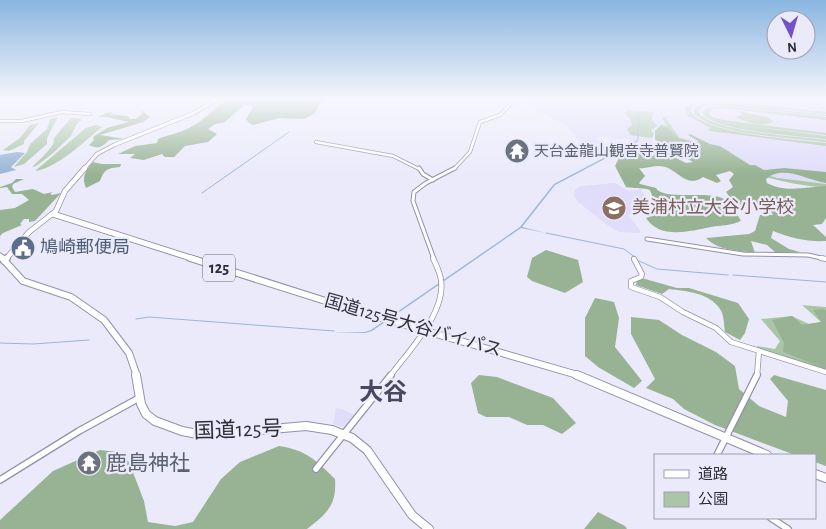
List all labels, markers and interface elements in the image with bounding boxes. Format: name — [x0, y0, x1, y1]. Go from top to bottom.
north arrow — [766, 10, 816, 60]
text: N — [787, 40, 798, 54]
temple icon: 天台金龍山観音寺普賢院 — [504, 138, 530, 164]
place label: 天台金龍山観音寺普賢院 — [534, 143, 699, 159]
school or university icon: 美浦村立大谷小学校 — [601, 195, 627, 221]
place label: 美浦村立大谷小学校 — [632, 197, 794, 217]
public building icon: 鳩崎郵便局 — [10, 235, 36, 261]
place label: 鳩崎郵便局 — [40, 237, 130, 257]
road number: 125 — [203, 254, 235, 282]
street label: 国道125号大谷バイパス — [322, 290, 504, 360]
district label: 大谷 — [359, 379, 407, 405]
street label: 国道125号 — [193, 417, 283, 442]
temple icon: 鹿島神社 — [76, 450, 102, 476]
place label: 鹿島神社 — [106, 452, 190, 474]
legend — [654, 454, 816, 519]
text: 道路 — [698, 466, 728, 482]
text: 公園 — [698, 491, 728, 507]

